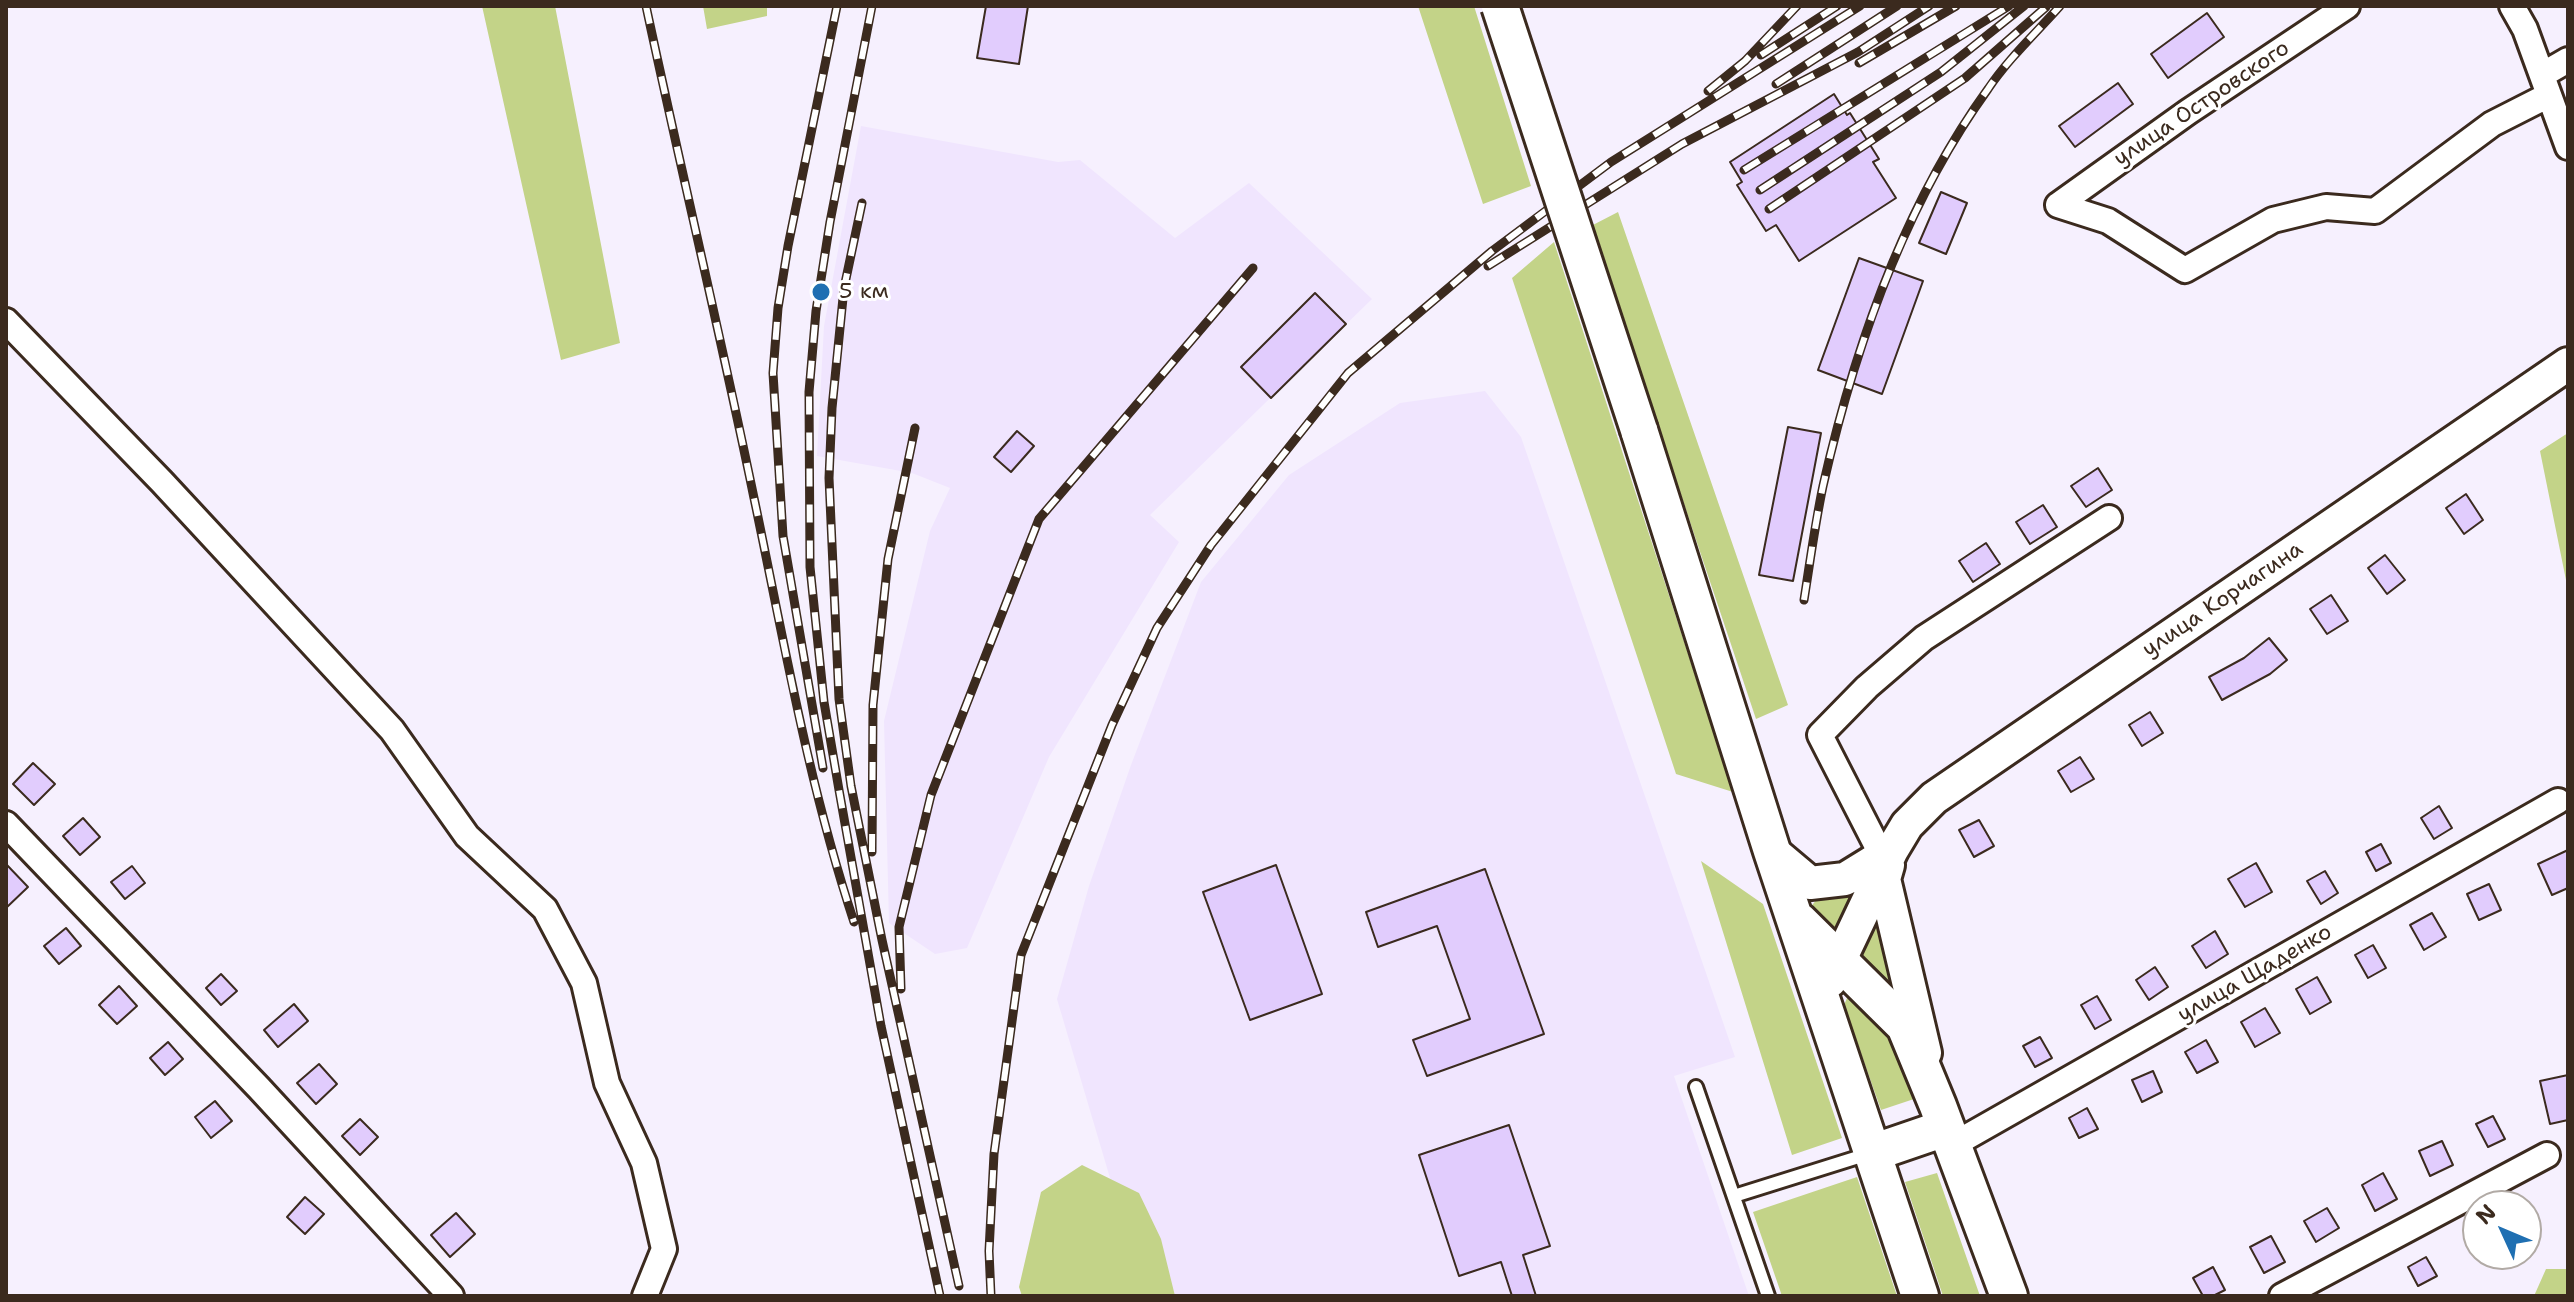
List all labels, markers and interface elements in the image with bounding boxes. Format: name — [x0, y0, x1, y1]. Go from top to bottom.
street label: улица Островского — [2109, 35, 2295, 173]
place label: 5 км — [839, 279, 889, 305]
marker: 5 км — [810, 281, 832, 303]
street label: улица Корчагина — [2138, 536, 2308, 664]
street label: улица Щаденко — [2173, 919, 2337, 1029]
north arrow — [2462, 1190, 2542, 1270]
text: N — [2469, 1198, 2502, 1231]

